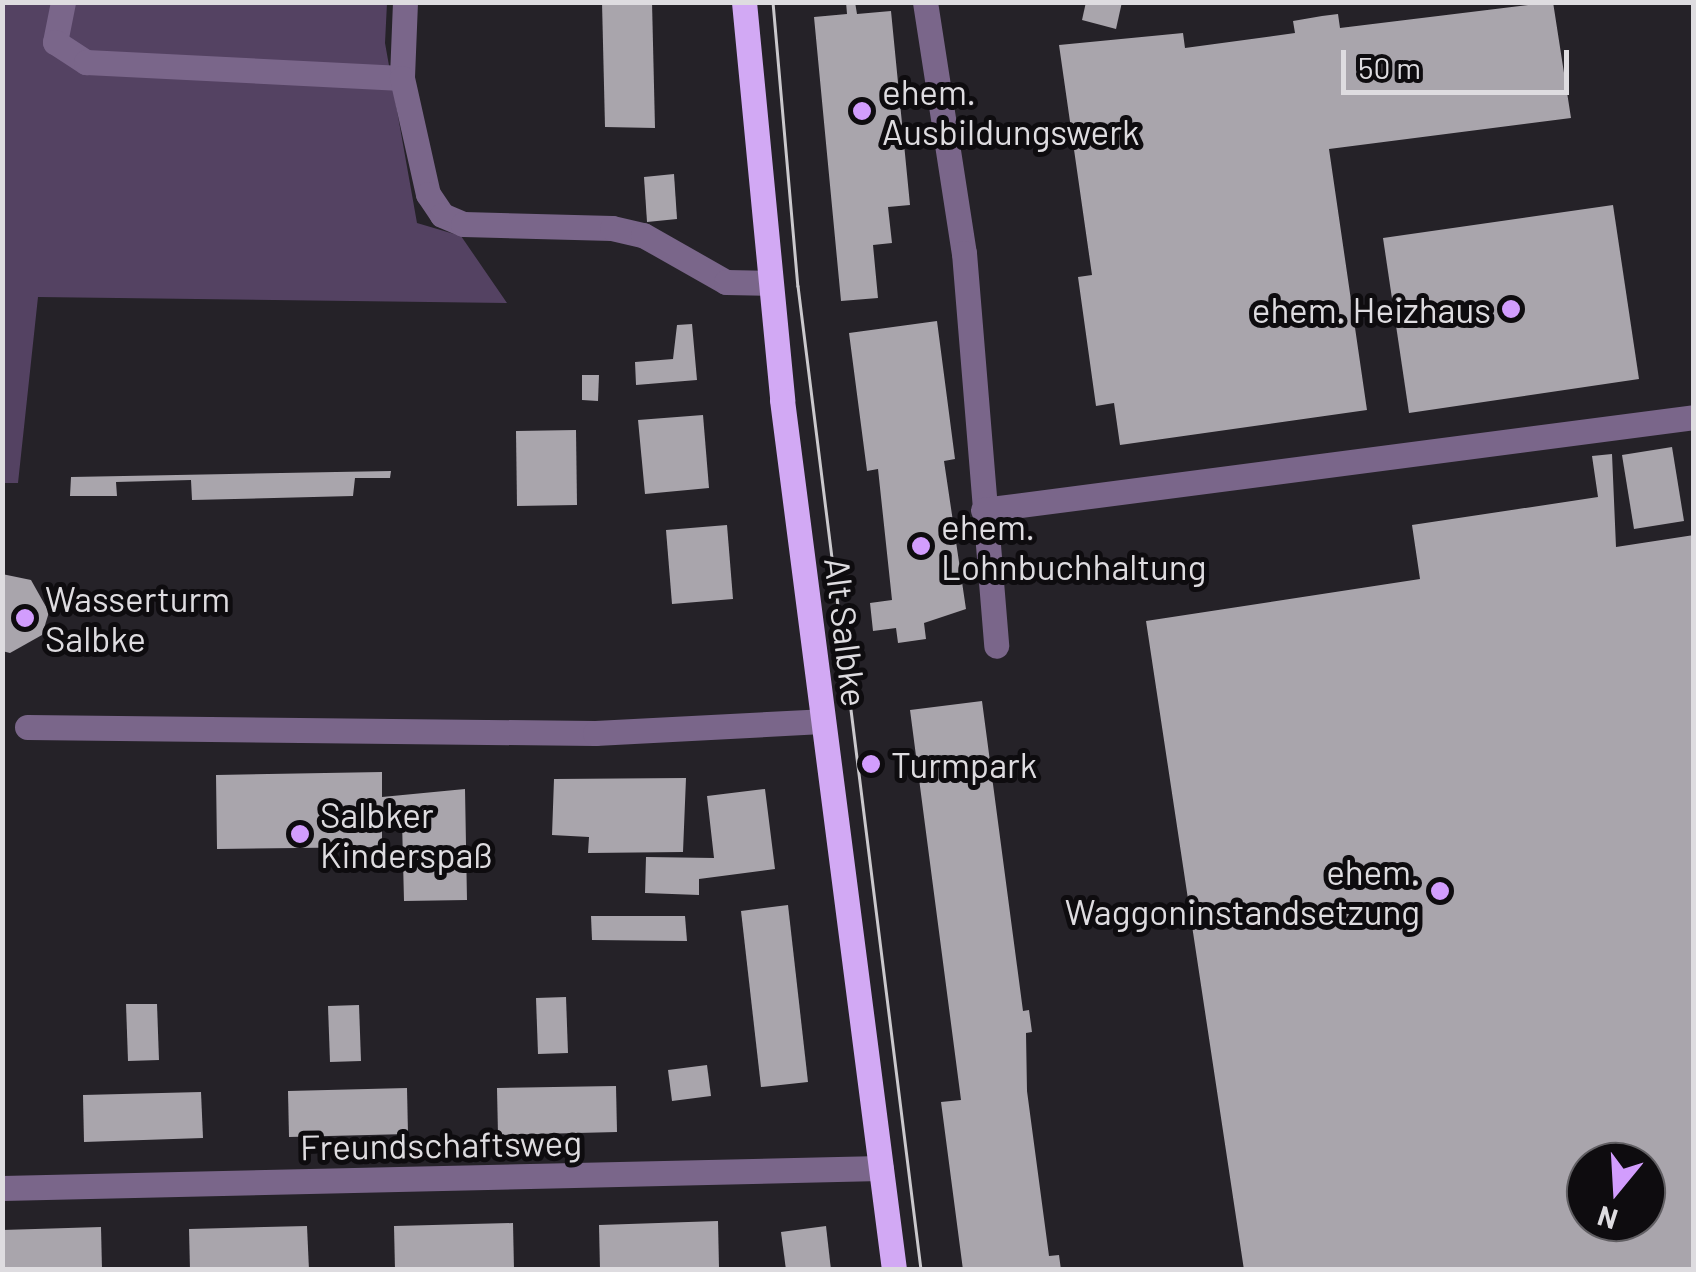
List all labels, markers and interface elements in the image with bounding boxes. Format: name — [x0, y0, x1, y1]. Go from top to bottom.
scale bar — [1346, 30, 1574, 92]
text: 50 m — [1358, 49, 1421, 85]
place label: ehem. Ausbildungswerk — [882, 70, 1139, 152]
marker: ehem. Ausbildungswerk — [851, 100, 873, 122]
place label: ehem. Heizhaus — [1252, 288, 1491, 330]
marker: ehem. Heizhaus — [1500, 298, 1522, 320]
place label: ehem. Lohnbuchhaltung — [941, 505, 1206, 587]
marker: ehem. Lohnbuchhaltung — [910, 535, 932, 557]
street label: Alt Salbke — [817, 555, 877, 709]
place label: Wasserturm Salbke — [45, 577, 230, 659]
marker: Wasserturm Salbke — [14, 607, 36, 629]
place label: Turmpark — [891, 743, 1037, 785]
marker: Turmpark — [860, 753, 882, 775]
place label: Salbker Kinderspaß — [320, 793, 493, 875]
marker: Salbker Kinderspaß — [289, 823, 311, 845]
place label: ehem. Waggoninstandsetzung — [1065, 850, 1420, 932]
marker: ehem. Waggoninstandsetzung — [1429, 880, 1451, 902]
street label: Freundschaftsweg — [300, 1121, 582, 1167]
north arrow — [1566, 1142, 1666, 1242]
text: N — [1593, 1200, 1621, 1238]

